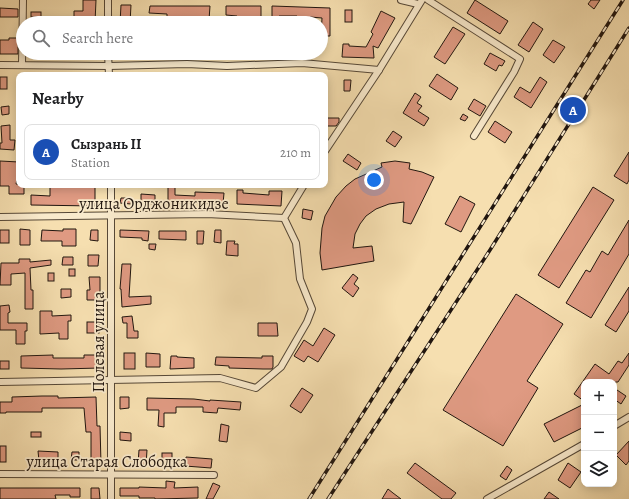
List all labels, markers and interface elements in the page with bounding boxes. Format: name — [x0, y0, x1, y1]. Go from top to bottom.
search box — [16, 16, 328, 60]
icon: search — [30, 27, 52, 49]
text: Search here — [62, 28, 133, 48]
text: Nearby — [32, 87, 83, 110]
pin: A — [560, 95, 586, 125]
text: Сызрань II — [71, 134, 142, 154]
text: A — [42, 144, 50, 161]
text: 210 m — [280, 144, 311, 161]
text: Station — [71, 154, 110, 171]
your location — [364, 170, 384, 190]
street label: улица Орджоникидзе — [78, 193, 229, 215]
street label: Полевая улица — [88, 291, 110, 393]
map controls — [581, 379, 617, 487]
button: + — [581, 379, 617, 415]
button: − — [581, 415, 617, 451]
street label: улица Старая Слободка — [26, 451, 188, 473]
button: layers — [581, 451, 617, 487]

